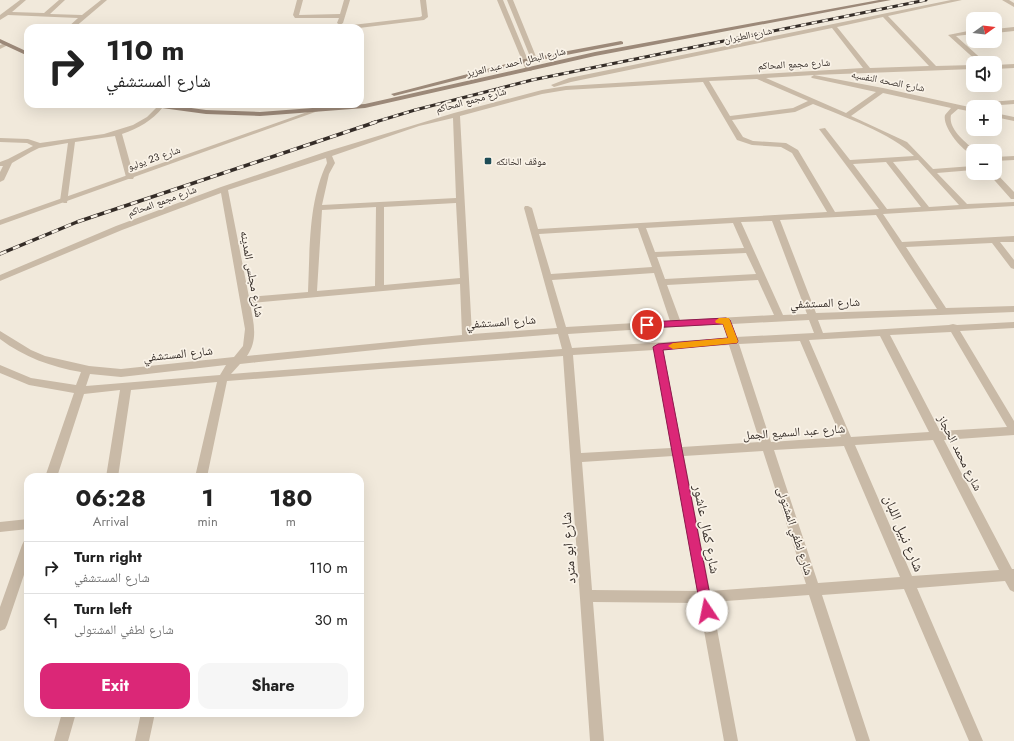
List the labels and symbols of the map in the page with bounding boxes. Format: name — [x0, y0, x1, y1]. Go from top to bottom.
north arrow — [966, 12, 1002, 48]
street label: شارع الطيران — [723, 23, 774, 47]
street label: شارع البطل احمد عبد العزيز — [464, 43, 567, 81]
street label: شارع مجمع المحاكم — [757, 55, 831, 73]
street label: شارع الصحه النفسيه — [850, 67, 926, 96]
street label: شارع مجمع المحاكم — [434, 83, 508, 117]
street label: شارع 23 يوليو — [126, 142, 183, 174]
place label: موقف الخانكه — [496, 154, 547, 169]
marker: موقف الخانكه — [483, 156, 493, 166]
street label: شارع مجمع المحاكم — [125, 181, 199, 220]
street label: شارع مجلس المدينه — [236, 229, 268, 319]
street label: شارع المستشفي — [790, 293, 860, 314]
pin — [630, 308, 664, 342]
street label: شارع المستشفي — [466, 311, 537, 334]
street label: شارع المستشفي — [142, 341, 214, 368]
street label: شارع محمد الحجاز — [933, 411, 987, 494]
street label: شارع عبد السميع الجمل — [742, 419, 846, 445]
street label: شارع كمال عاشور — [688, 482, 725, 575]
street label: شارع لطفي المشتولى — [771, 484, 818, 578]
street label: شارع نبيل اللبان — [879, 491, 929, 575]
street label: شارع ابو مترد — [556, 512, 580, 584]
position arrow — [686, 590, 728, 632]

